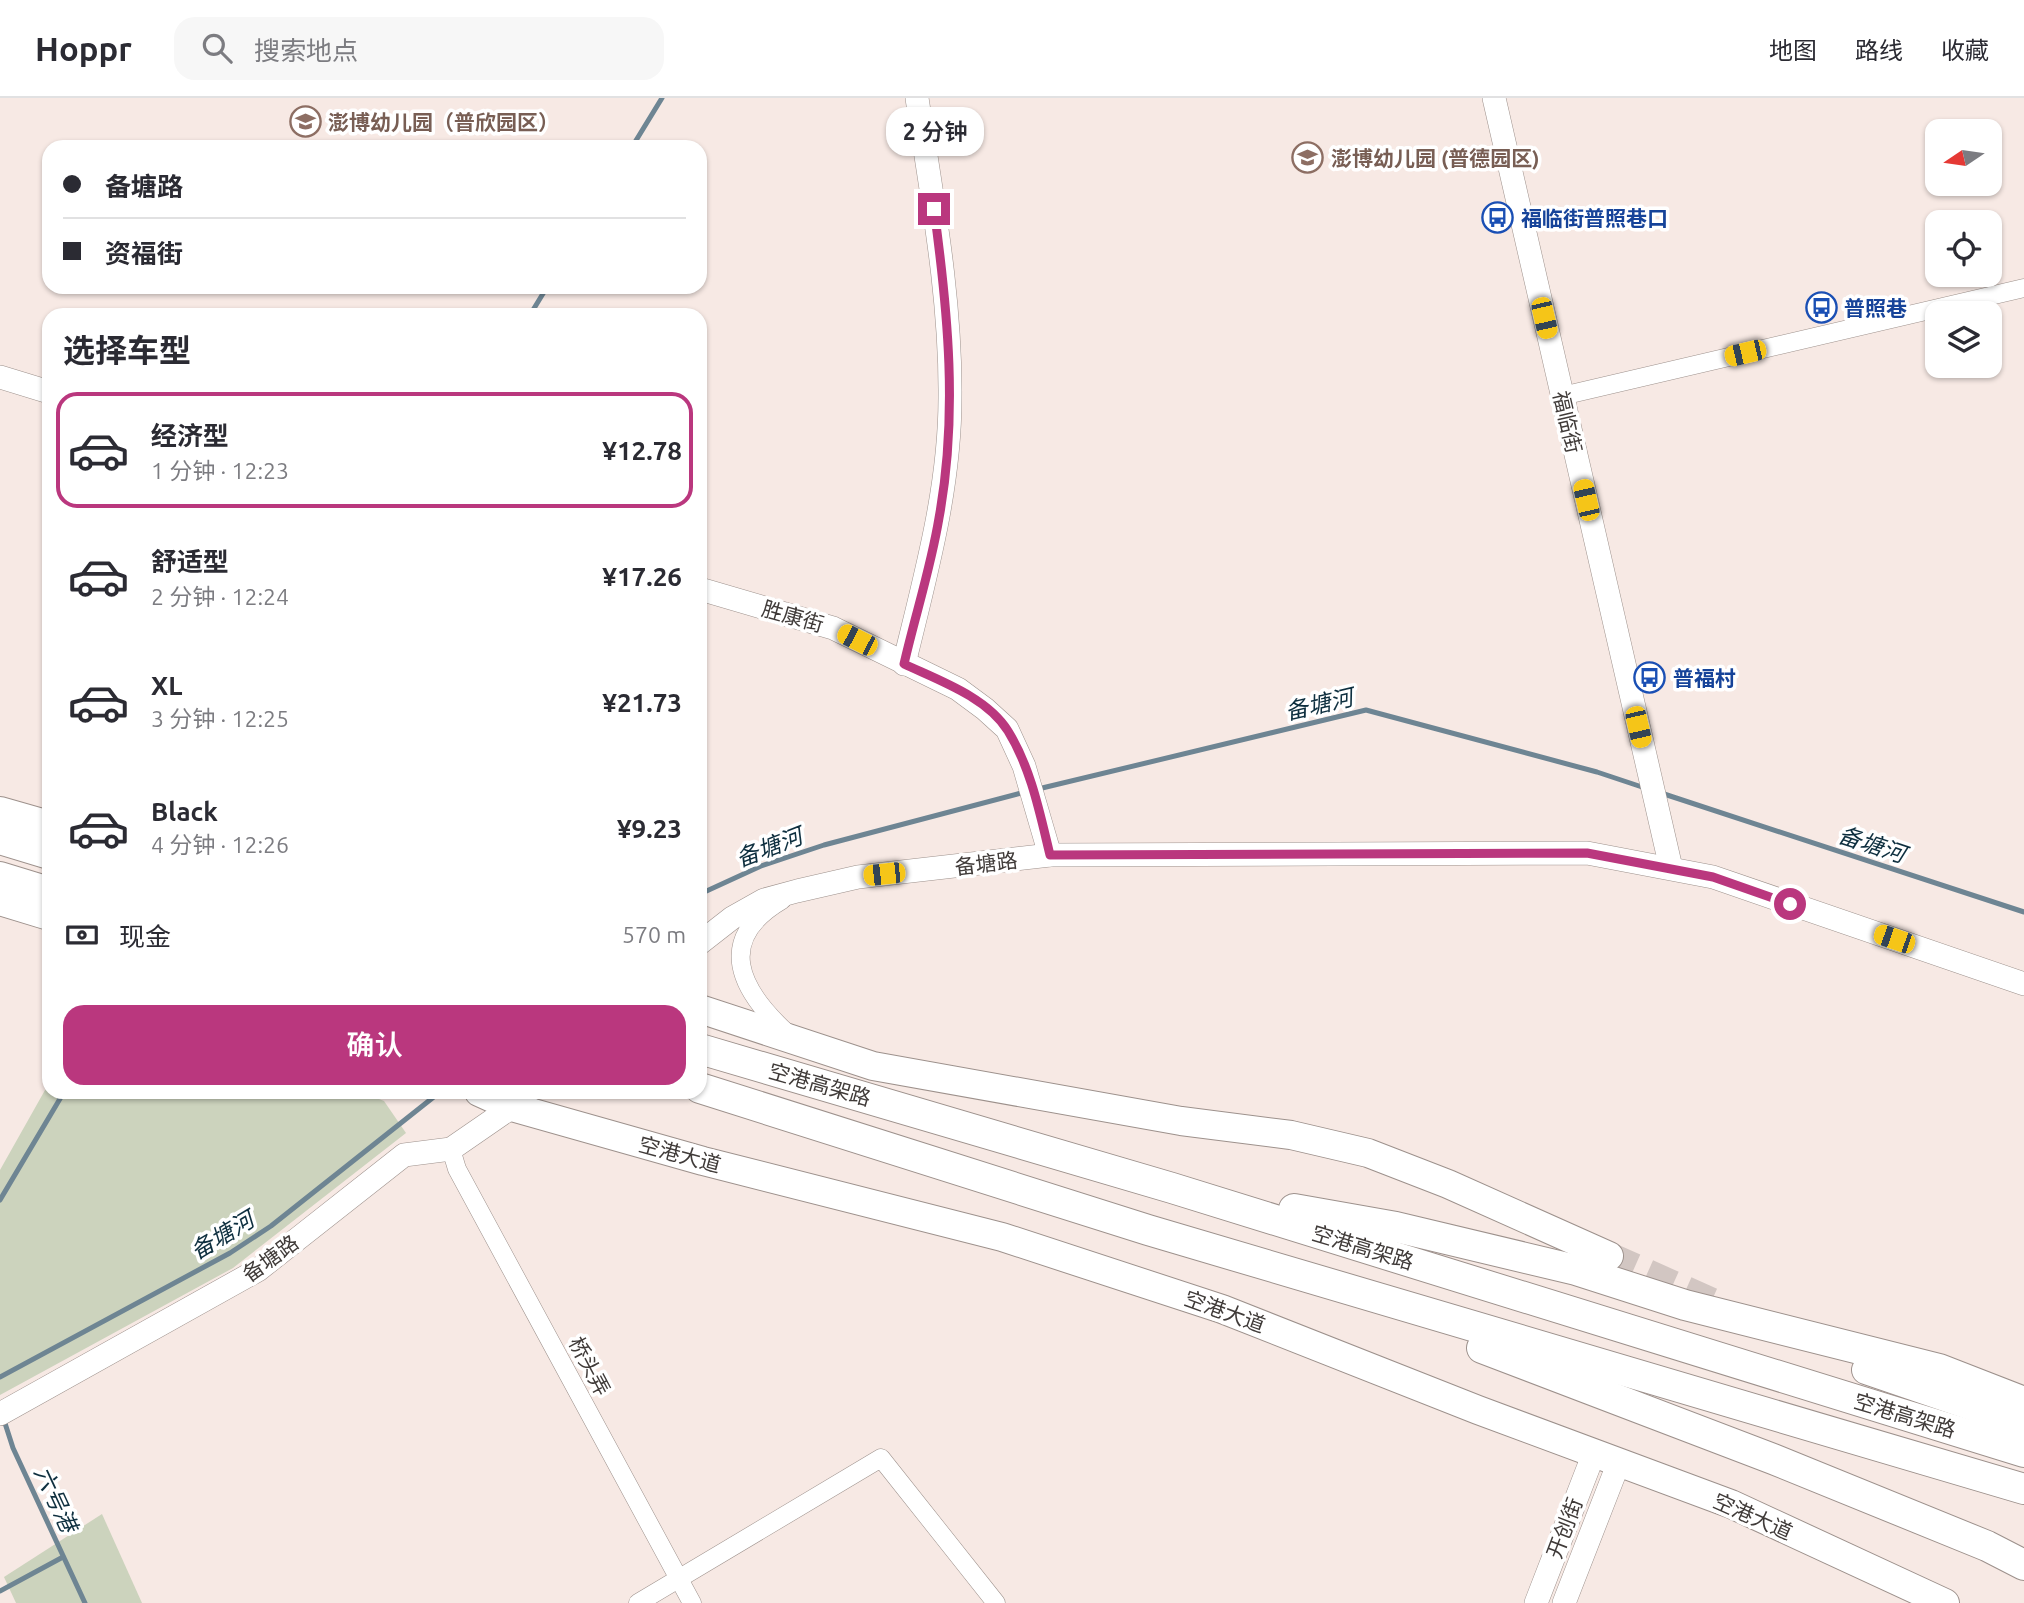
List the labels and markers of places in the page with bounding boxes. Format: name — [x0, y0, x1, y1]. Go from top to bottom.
school or university icon: 澎博幼儿园（普欣园区） — [288, 105, 322, 139]
place label: 澎博幼儿园（普欣园区） — [328, 110, 559, 134]
school or university icon: 澎博幼儿园 (普德园区) — [1291, 141, 1325, 175]
place label: 澎博幼儿园 (普德园区) — [1331, 146, 1540, 170]
bus stop icon: 福临街普照巷口 — [1481, 201, 1515, 235]
place label: 福临街普照巷口 — [1521, 206, 1668, 230]
bus stop icon: 普照巷 — [1804, 291, 1838, 325]
place label: 普照巷 — [1844, 296, 1907, 320]
bus stop icon: 普福村 — [1633, 661, 1667, 695]
place label: 普福村 — [1673, 666, 1736, 690]

